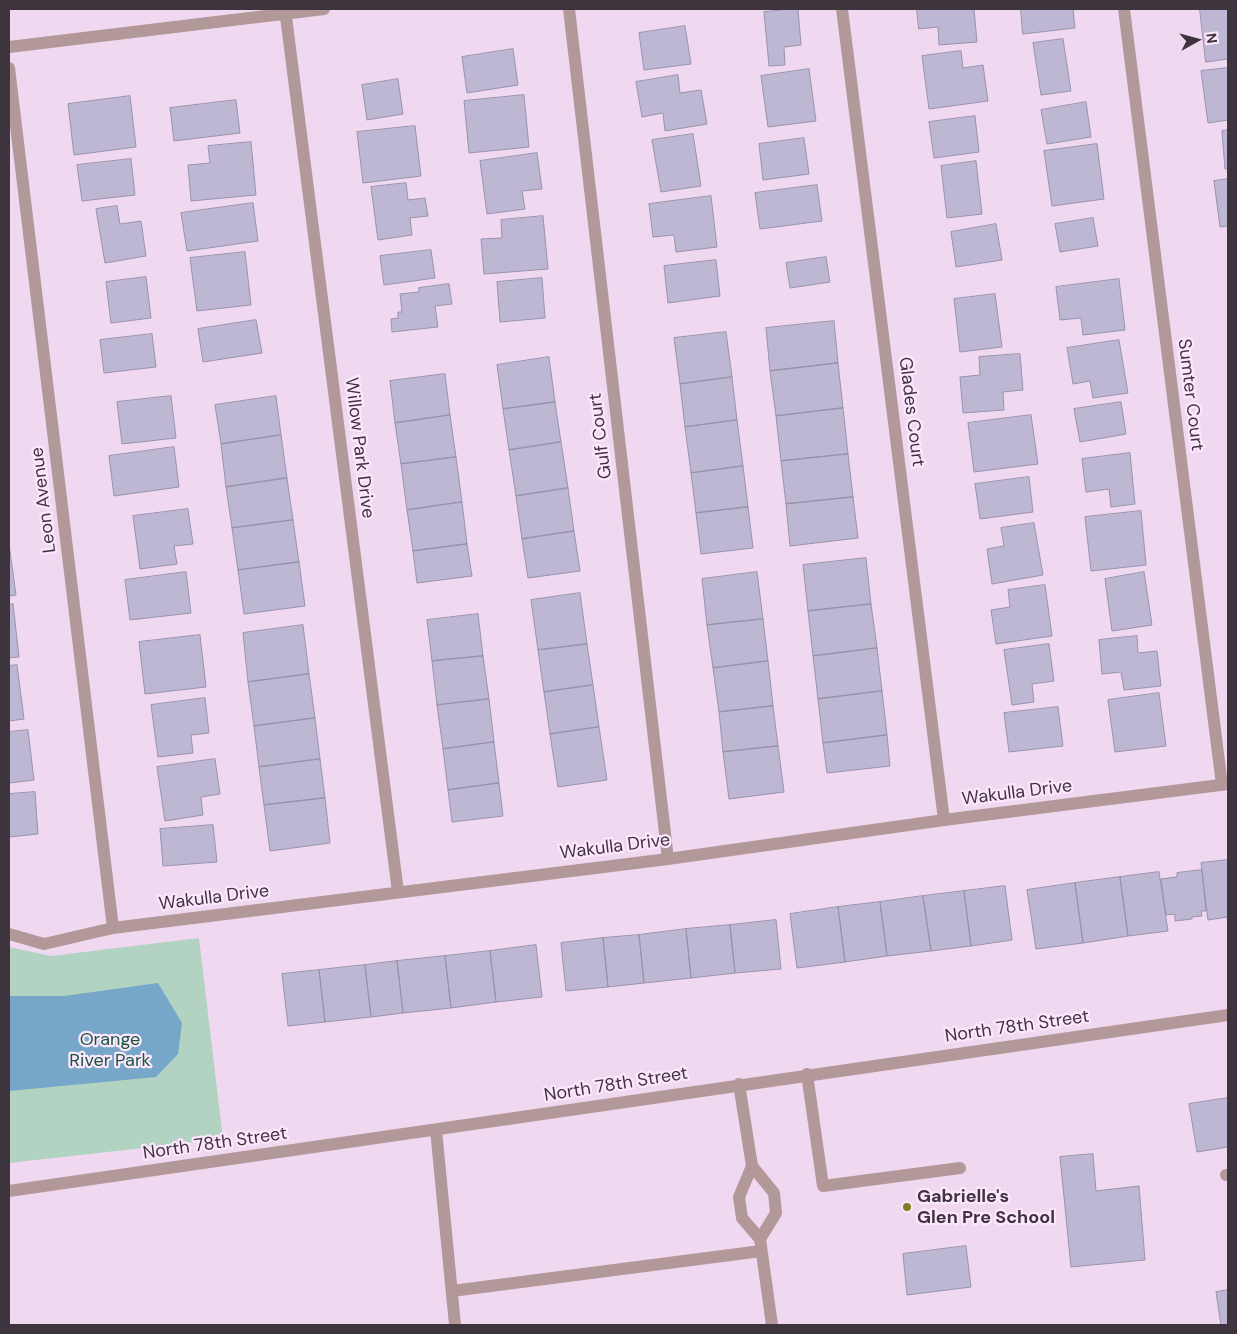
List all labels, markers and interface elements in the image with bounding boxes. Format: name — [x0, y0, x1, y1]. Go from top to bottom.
north arrow — [1172, 15, 1222, 65]
text: N — [1202, 32, 1221, 44]
street label: Sumter Court — [1172, 338, 1208, 452]
street label: Glades Court — [894, 356, 928, 468]
street label: Willow Park Drive — [340, 376, 378, 520]
street label: Gulf Court — [585, 392, 617, 480]
street label: Leon Avenue — [27, 446, 61, 554]
street label: Wakulla Drive — [961, 776, 1073, 810]
street label: Wakulla Drive — [559, 830, 671, 864]
street label: Wakulla Drive — [158, 881, 270, 915]
street label: North 78th Street — [943, 1006, 1091, 1048]
park label: Orange River Park — [69, 1029, 151, 1072]
street label: North 78th Street — [542, 1063, 690, 1107]
street label: North 78th Street — [141, 1123, 289, 1165]
place label: Gabrielle's Glen Pre School — [917, 1186, 1055, 1228]
marker: Gabrielle's Glen Pre School — [901, 1201, 913, 1213]

